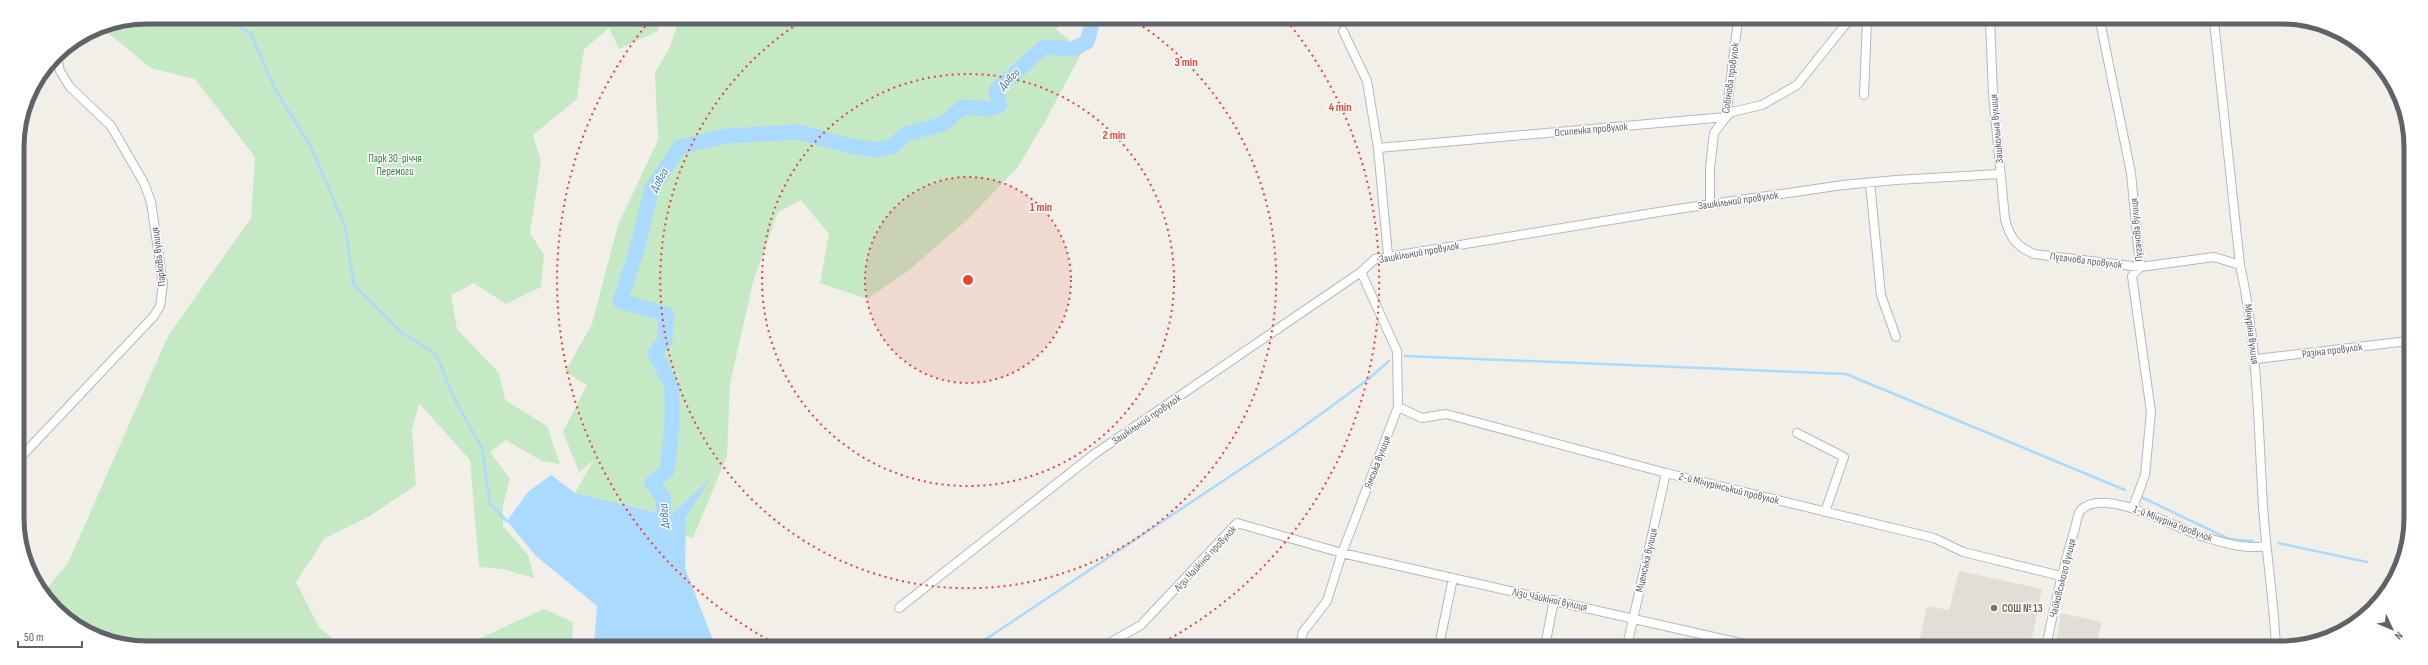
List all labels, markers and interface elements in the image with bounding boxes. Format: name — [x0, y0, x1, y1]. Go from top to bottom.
street label: Собінова провулок — [1719, 41, 1742, 114]
text: 3 min — [1175, 55, 1197, 70]
water label: Довга — [995, 65, 1023, 94]
street label: Зашкольна вулиця — [1987, 94, 2006, 164]
text: 4 min — [1328, 100, 1352, 115]
street label: Осипенка провулок — [1554, 120, 1629, 139]
text: 2 min — [1103, 128, 1125, 143]
park label: Парк 30-річчя Перемоги — [368, 152, 422, 178]
water label: Довга — [646, 166, 672, 196]
street label: Зашкільний провулок — [1697, 188, 1780, 213]
street label: Пугачова вулиця — [2127, 198, 2146, 262]
text: 1 min — [1030, 200, 1052, 215]
street label: Паркова вулиця — [148, 227, 169, 287]
street label: Зашкільний провулок — [1378, 239, 1461, 266]
street label: Пугачова провулок — [2049, 250, 2124, 271]
centre of rings — [961, 273, 975, 287]
street label: Мічуріна вулиця — [2241, 303, 2262, 365]
street label: Разіна провулок — [2301, 340, 2364, 361]
street label: Зашкільний провулок — [1109, 391, 1184, 447]
street label: Ямська вулиця — [1361, 434, 1393, 490]
street label: 2-й Мічурінський провулок — [1678, 470, 1781, 507]
street label: 1-й Мічуріна провулок — [2131, 502, 2215, 545]
water label: Довга — [656, 503, 673, 530]
street label: Лізи Чайкіної провулок — [1171, 522, 1240, 595]
street label: Мценська вулиця — [1633, 527, 1660, 593]
street label: Чайковського вулиця — [2046, 537, 2079, 619]
street label: Лізи Чайкіної вулиця — [1510, 585, 1589, 614]
place label: СОШ № 13 — [2002, 602, 2043, 615]
marker: СОШ № 13 — [1989, 603, 1999, 613]
north arrow — [2372, 609, 2412, 649]
scale bar — [18, 623, 82, 649]
text: N — [2392, 629, 2406, 642]
text: 50 m — [24, 630, 44, 645]

